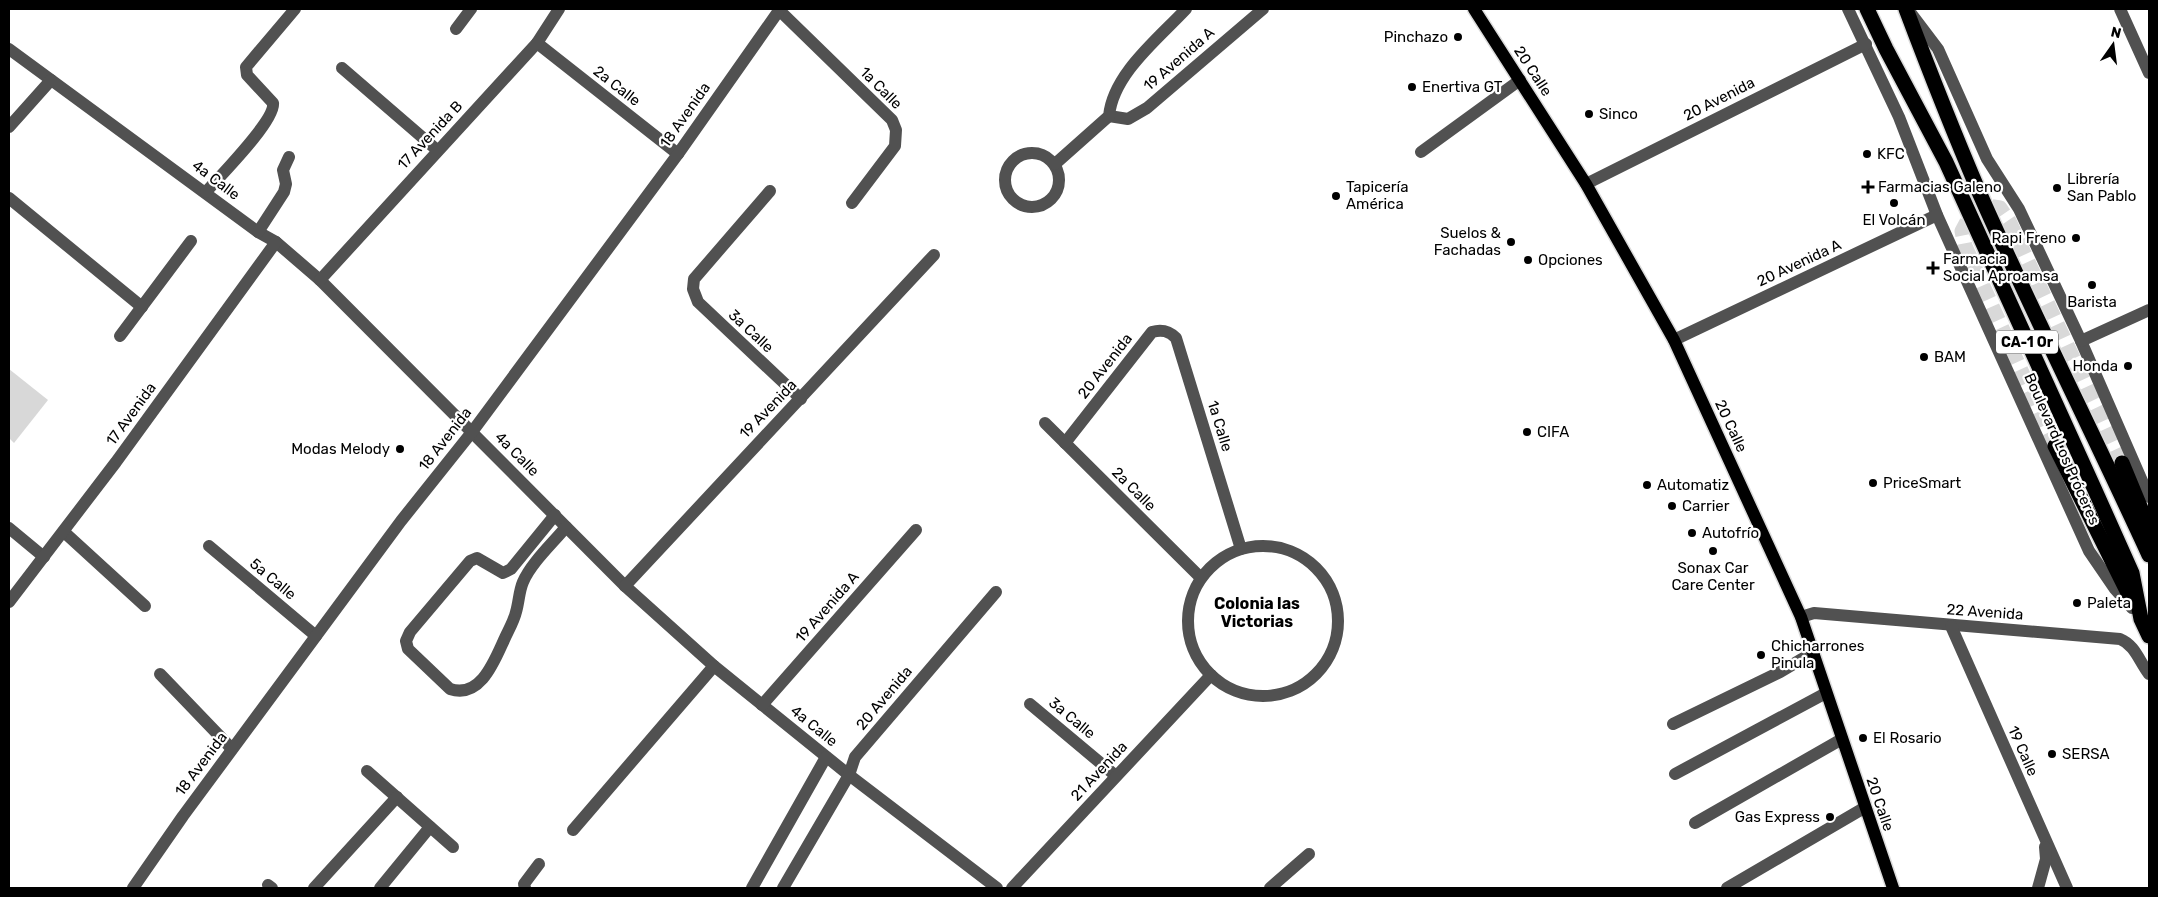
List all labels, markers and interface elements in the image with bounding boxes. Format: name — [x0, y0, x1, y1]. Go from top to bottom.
north arrow — [2088, 20, 2138, 70]
street label: 19 Avenida A — [1140, 23, 1218, 95]
text: N — [2109, 23, 2123, 42]
place label: Pinchazo — [1384, 28, 1448, 46]
marker: Pinchazo — [1452, 31, 1464, 43]
street label: 20 Calle — [1510, 43, 1556, 99]
street label: 2a Calle — [590, 62, 644, 110]
street label: 1a Calle — [856, 63, 906, 113]
street label: 20 Avenida — [1680, 73, 1758, 125]
place label: Enertiva GT — [1422, 78, 1503, 96]
street label: 18 Avenida — [656, 79, 714, 151]
marker: Enertiva GT — [1406, 81, 1418, 93]
street label: 17 Avenida B — [394, 97, 466, 173]
place label: Sinco — [1599, 105, 1638, 123]
marker: Sinco — [1583, 108, 1595, 120]
place label: KFC — [1877, 145, 1905, 163]
marker: KFC — [1861, 148, 1873, 160]
street label: 4a Calle — [189, 156, 243, 204]
place label: Librería San Pablo — [2067, 170, 2136, 205]
place label: Tapicería América — [1346, 178, 1408, 213]
place label: Farmacias Galeno — [1878, 178, 2002, 196]
marker: Farmacias Galeno — [1862, 181, 1874, 193]
marker: Librería San Pablo — [2051, 182, 2063, 194]
marker: Tapicería América — [1330, 190, 1342, 202]
marker: El Volcán — [1888, 197, 1900, 209]
place label: El Volcán — [1863, 211, 1925, 229]
place label: Suelos & Fachadas — [1434, 224, 1502, 259]
place label: Rapi Freno — [1991, 229, 2066, 247]
marker: Rapi Freno — [2070, 232, 2082, 244]
marker: Suelos & Fachadas — [1505, 236, 1517, 248]
street label: 20 Avenida A — [1754, 236, 1844, 290]
place label: Farmacia Social Aproamsa — [1943, 250, 2059, 285]
place label: Opciones — [1538, 251, 1603, 269]
marker: Opciones — [1522, 254, 1534, 266]
marker: Farmacia Social Aproamsa — [1927, 262, 1939, 274]
marker: Barista — [2086, 279, 2098, 291]
place label: Barista — [2067, 293, 2117, 311]
street label: 3a Calle — [725, 306, 777, 356]
street label: 20 Avenida — [1074, 330, 1136, 402]
road number: CA-1 Or — [1996, 331, 2058, 354]
place label: BAM — [1934, 348, 1966, 366]
marker: BAM — [1918, 351, 1930, 363]
place label: Honda — [2072, 357, 2118, 375]
marker: Honda — [2122, 360, 2134, 372]
street label: Boulevard Los Próceres — [2020, 370, 2104, 528]
street label: 19 Avenida — [736, 376, 800, 442]
street label: 17 Avenida — [102, 379, 160, 449]
street label: 20 Calle — [1711, 397, 1751, 455]
street label: 1a Calle — [1204, 398, 1236, 454]
street label: 18 Avenida — [415, 404, 475, 474]
place label: CIFA — [1537, 423, 1569, 441]
marker: CIFA — [1521, 426, 1533, 438]
street label: 4a Calle — [491, 428, 543, 480]
place label: Modas Melody — [291, 440, 390, 458]
marker: Modas Melody — [394, 443, 406, 455]
street label: 2a Calle — [1108, 463, 1160, 515]
place label: PriceSmart — [1883, 474, 1961, 492]
place label: Automatiz — [1657, 476, 1729, 494]
marker: PriceSmart — [1867, 477, 1879, 489]
marker: Automatiz — [1641, 479, 1653, 491]
place label: Carrier — [1682, 497, 1730, 515]
marker: Carrier — [1666, 500, 1678, 512]
place label: Autofrío — [1702, 524, 1759, 542]
marker: Autofrío — [1686, 527, 1698, 539]
marker: Sonax Car Care Center — [1707, 545, 1719, 557]
street label: 5a Calle — [246, 554, 300, 604]
place label: Sonax Car Care Center — [1671, 559, 1755, 594]
street label: 19 Avenida A — [791, 568, 863, 646]
district label: Colonia las Victorias — [1214, 594, 1300, 631]
place label: Paleta — [2087, 594, 2131, 612]
marker: Paleta — [2071, 597, 2083, 609]
street label: 22 Avenida — [1946, 600, 2024, 624]
place label: Chicharrones Pinula — [1771, 637, 1865, 672]
marker: Chicharrones Pinula — [1755, 649, 1767, 661]
street label: 20 Avenida — [852, 663, 916, 733]
street label: 3a Calle — [1045, 693, 1099, 743]
street label: 4a Calle — [787, 702, 841, 750]
street label: 19 Calle — [2004, 723, 2042, 779]
street label: 18 Avenida — [171, 729, 231, 799]
place label: El Rosario — [1873, 729, 1942, 747]
marker: El Rosario — [1857, 732, 1869, 744]
street label: 21 Avenida — [1067, 738, 1131, 804]
place label: SERSA — [2062, 745, 2109, 763]
marker: SERSA — [2046, 748, 2058, 760]
street label: 20 Calle — [1862, 775, 1898, 833]
place label: Gas Express — [1735, 808, 1820, 826]
marker: Gas Express — [1824, 811, 1836, 823]

